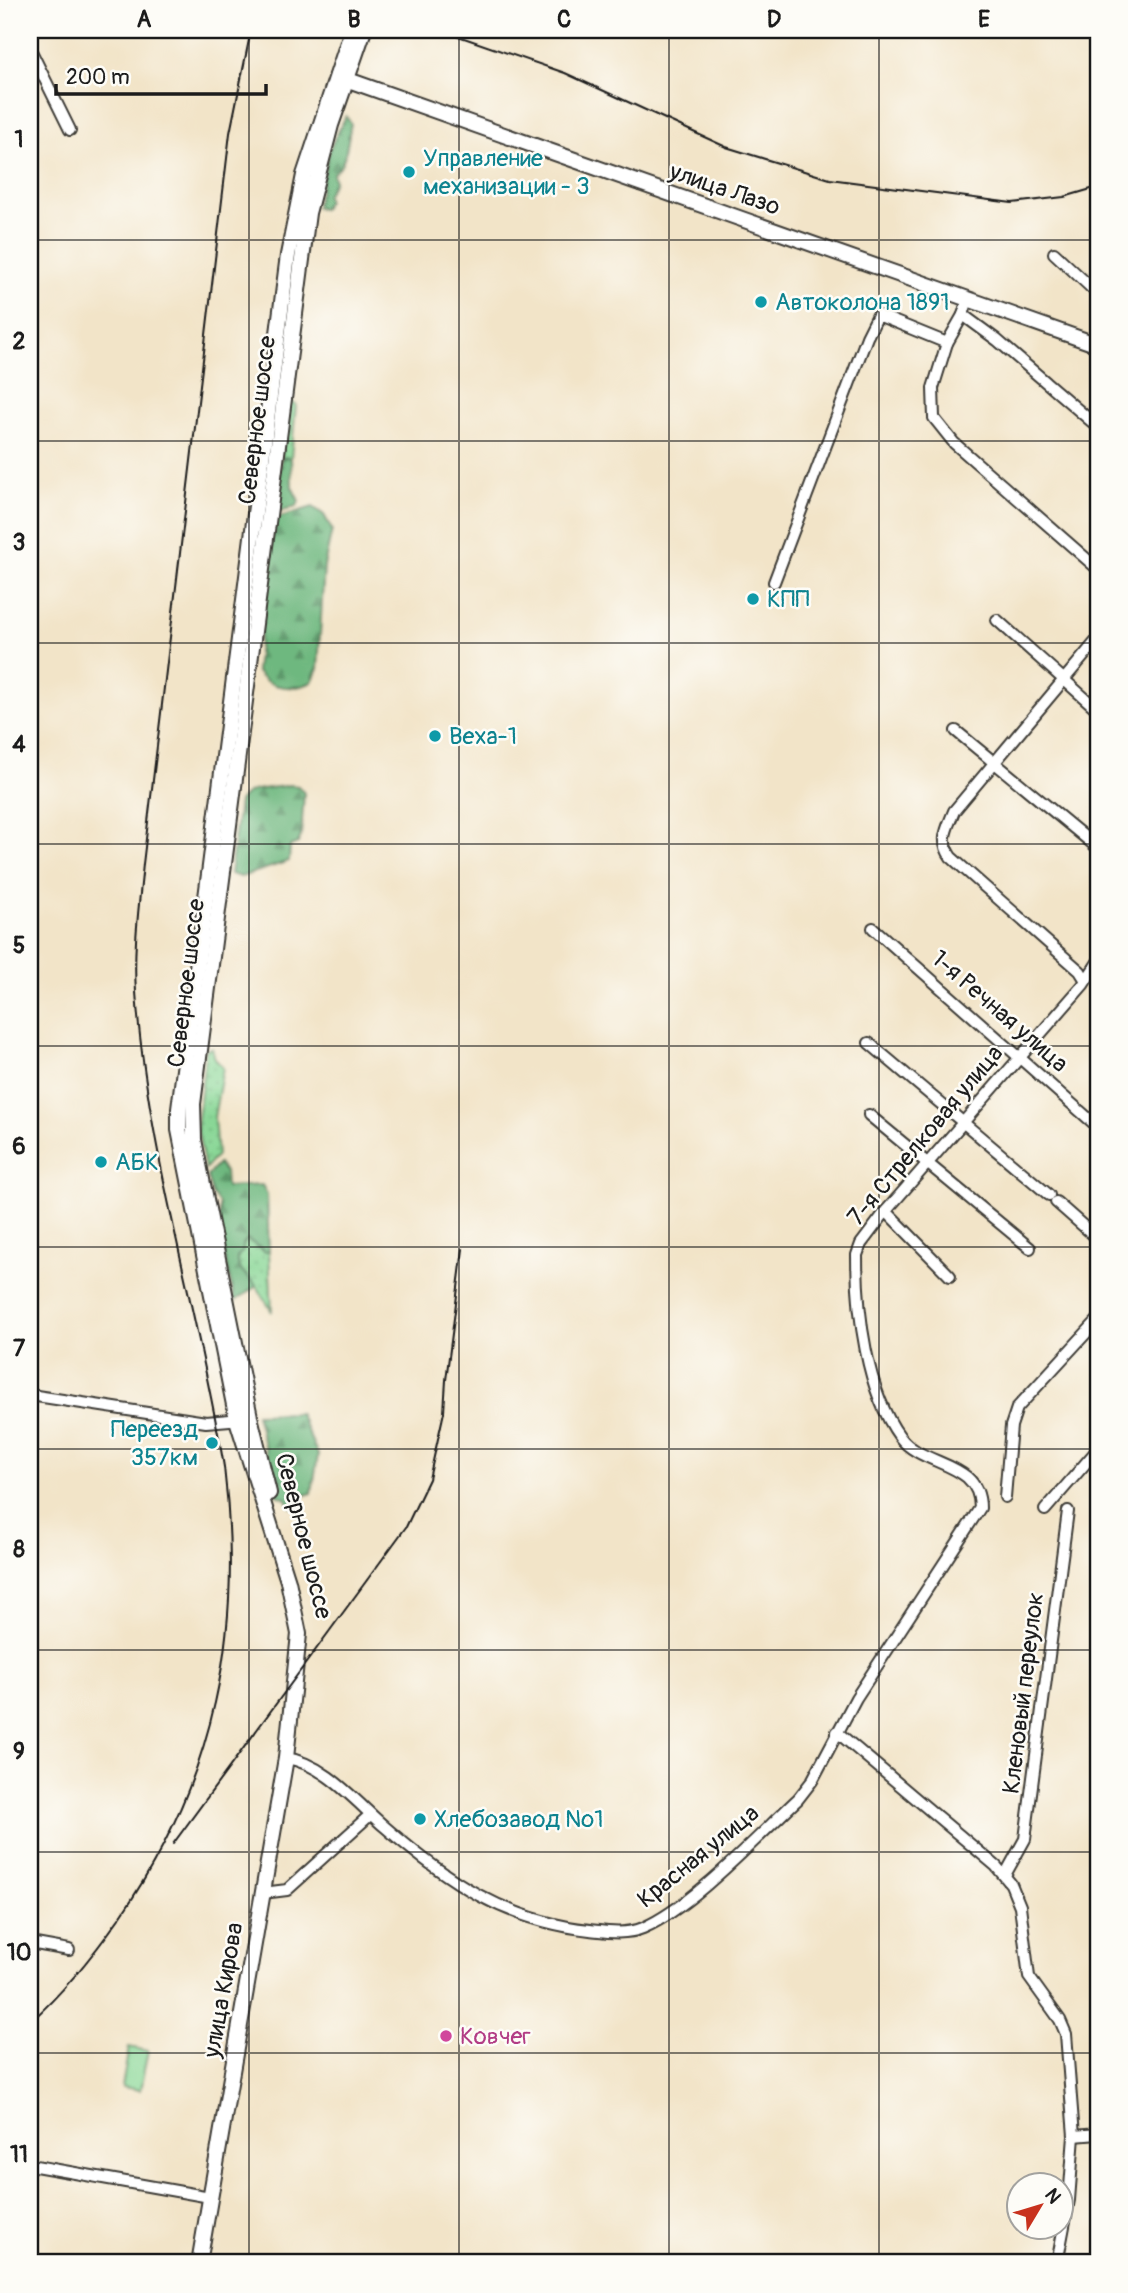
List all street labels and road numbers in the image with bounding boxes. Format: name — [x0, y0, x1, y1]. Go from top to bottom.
street label: улица Лазо — [665, 157, 784, 222]
street label: Северное шоссе — [233, 334, 282, 506]
street label: Северное шоссе — [162, 897, 211, 1069]
street label: 1-я Речная улица — [925, 944, 1074, 1079]
street label: 7-я Стрелковая улица — [841, 1039, 1009, 1231]
street label: Северное шоссе — [269, 1450, 338, 1622]
street label: Кленовый переулок — [997, 1591, 1050, 1795]
street label: Красная улица — [632, 1799, 765, 1914]
street label: улица Кирова — [197, 1920, 250, 2061]

